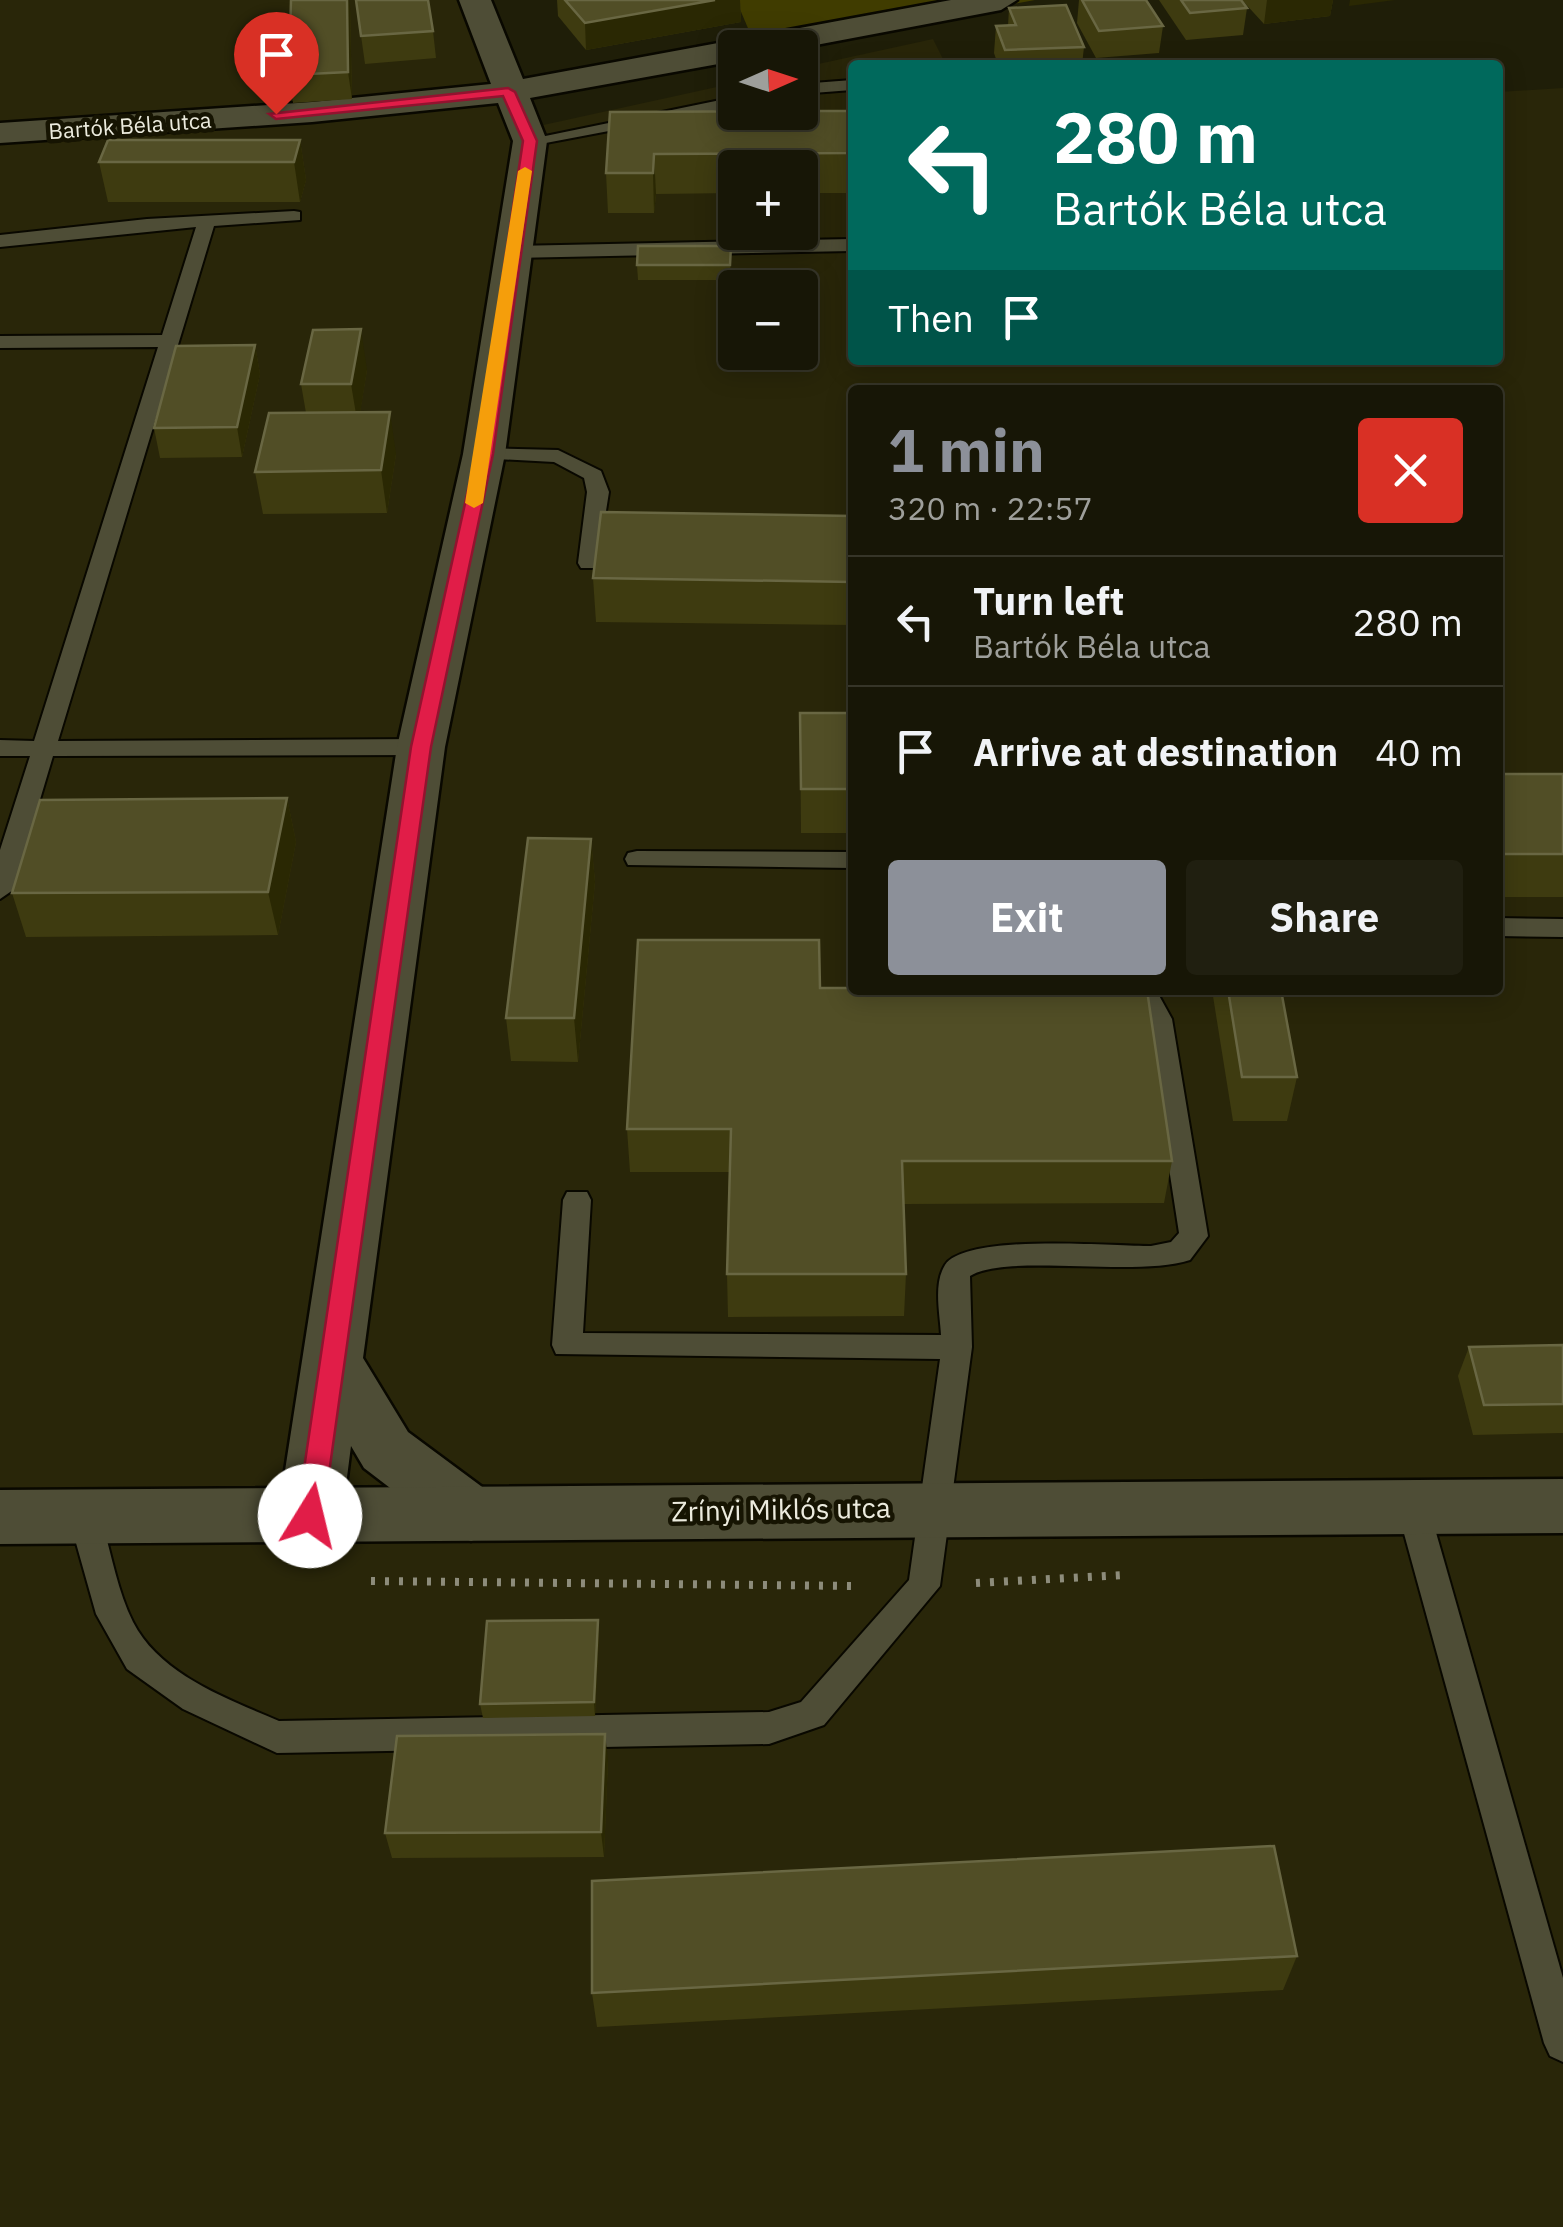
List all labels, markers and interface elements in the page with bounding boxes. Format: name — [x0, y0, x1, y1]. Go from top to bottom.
pin — [234, 12, 319, 115]
icon: arrive — [249, 27, 304, 82]
north arrow — [718, 30, 818, 130]
map controls — [718, 30, 818, 370]
text: 280 m — [1053, 91, 1258, 182]
icon: left — [888, 100, 1018, 230]
street label: Bartók Béla utca — [48, 105, 213, 145]
button: + — [718, 150, 818, 250]
text: Bartók Béla utca — [1053, 179, 1387, 237]
button: − — [718, 270, 818, 370]
icon: arrive — [994, 290, 1049, 345]
text: Then — [888, 293, 974, 342]
text: 1 min — [888, 410, 1045, 489]
button: close — [1358, 418, 1463, 523]
text: 320 m · 22:57 — [888, 487, 1093, 529]
text: Turn left — [973, 576, 1124, 625]
icon: left — [888, 594, 943, 649]
text: 280 m — [1352, 597, 1463, 646]
text: Bartók Béla utca — [973, 625, 1211, 667]
icon: arrive — [888, 724, 943, 779]
text: Arrive at destination — [973, 727, 1338, 776]
text: 40 m — [1375, 727, 1463, 776]
button: Exit — [888, 860, 1166, 975]
button: Share — [1186, 860, 1463, 975]
position arrow — [258, 1464, 362, 1568]
street label: Zrínyi Miklós utca — [671, 1489, 891, 1529]

